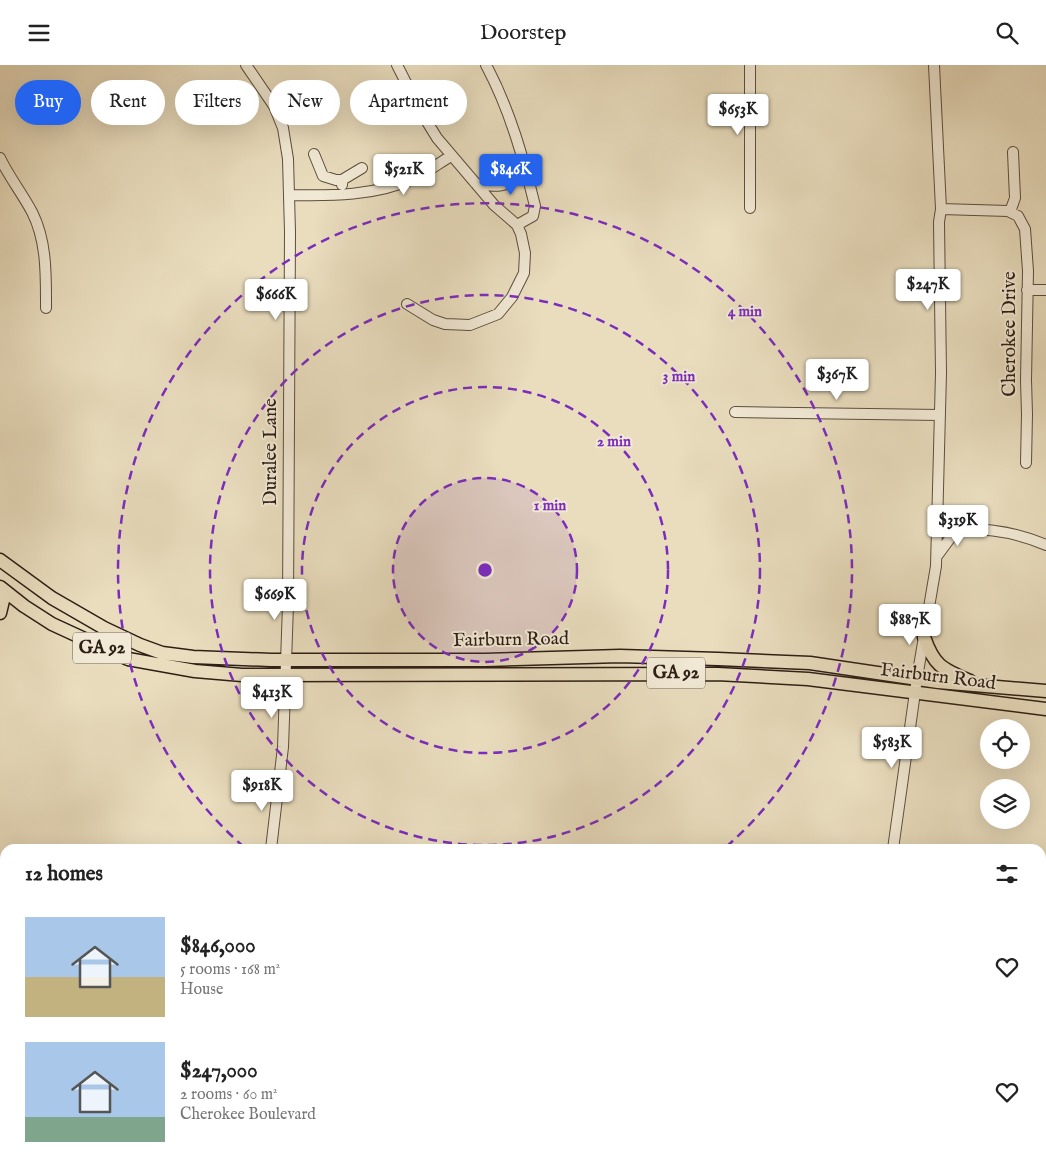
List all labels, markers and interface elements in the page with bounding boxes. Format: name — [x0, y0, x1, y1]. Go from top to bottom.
icon: menu — [25, 19, 53, 47]
text: Doorstep — [480, 19, 566, 47]
icon: search — [993, 19, 1021, 47]
chip: Buy — [15, 80, 81, 125]
chip: Rent — [91, 80, 165, 125]
chip: Filters — [175, 80, 259, 125]
chip: New — [269, 80, 340, 125]
chip: Apartment — [350, 80, 467, 125]
pin: $653K — [703, 93, 773, 136]
text: $653K — [719, 100, 757, 120]
pin: $521K — [369, 153, 439, 196]
pin: $846K — [476, 153, 546, 196]
text: $521K — [384, 160, 424, 180]
text: $846K — [490, 160, 532, 180]
pin: $247K — [893, 269, 963, 311]
street label: Cherokee Drive — [998, 271, 1022, 397]
text: $247K — [907, 275, 949, 295]
pin: $666K — [241, 279, 311, 321]
text: $666K — [256, 285, 296, 305]
text: 4 min — [728, 302, 762, 321]
pin: $367K — [802, 359, 872, 401]
text: $367K — [817, 365, 857, 385]
text: 3 min — [663, 367, 695, 386]
street label: Duralee Lane — [259, 398, 283, 506]
text: 2 min — [597, 432, 631, 451]
text: 1 min — [534, 496, 566, 515]
pin: $319K — [923, 505, 993, 547]
text: $319K — [938, 511, 978, 531]
centre of rings — [476, 561, 494, 579]
pin: $669K — [240, 579, 310, 621]
text: $669K — [255, 585, 295, 605]
pin: $887K — [875, 603, 945, 646]
text: $887K — [890, 610, 930, 630]
street label: Fairburn Road — [453, 627, 570, 653]
road number: GA 92 — [73, 633, 131, 663]
road number: GA 92 — [647, 657, 705, 689]
street label: Fairburn Road — [879, 658, 998, 696]
pin: $413K — [237, 677, 307, 719]
text: $413K — [252, 683, 292, 703]
map controls — [980, 719, 1030, 829]
button: locate — [980, 719, 1030, 769]
pin: $583K — [857, 727, 927, 769]
text: $583K — [873, 733, 911, 753]
pin: $918K — [227, 769, 297, 812]
text: $918K — [242, 776, 282, 796]
button: layers — [980, 779, 1030, 829]
icon: filters — [993, 860, 1021, 888]
text: 12 homes — [25, 861, 103, 888]
text: $846,000 — [180, 933, 256, 960]
icon: home — [65, 937, 125, 997]
icon: heart — [993, 953, 1021, 981]
text: 5 rooms · 168 m² — [180, 960, 280, 980]
text: House — [180, 980, 223, 1000]
text: $247,000 — [180, 1058, 258, 1085]
icon: home — [65, 1062, 125, 1122]
icon: heart — [993, 1078, 1021, 1106]
text: 2 rooms · 60 m² — [180, 1085, 278, 1105]
text: Cherokee Boulevard — [180, 1105, 316, 1125]

